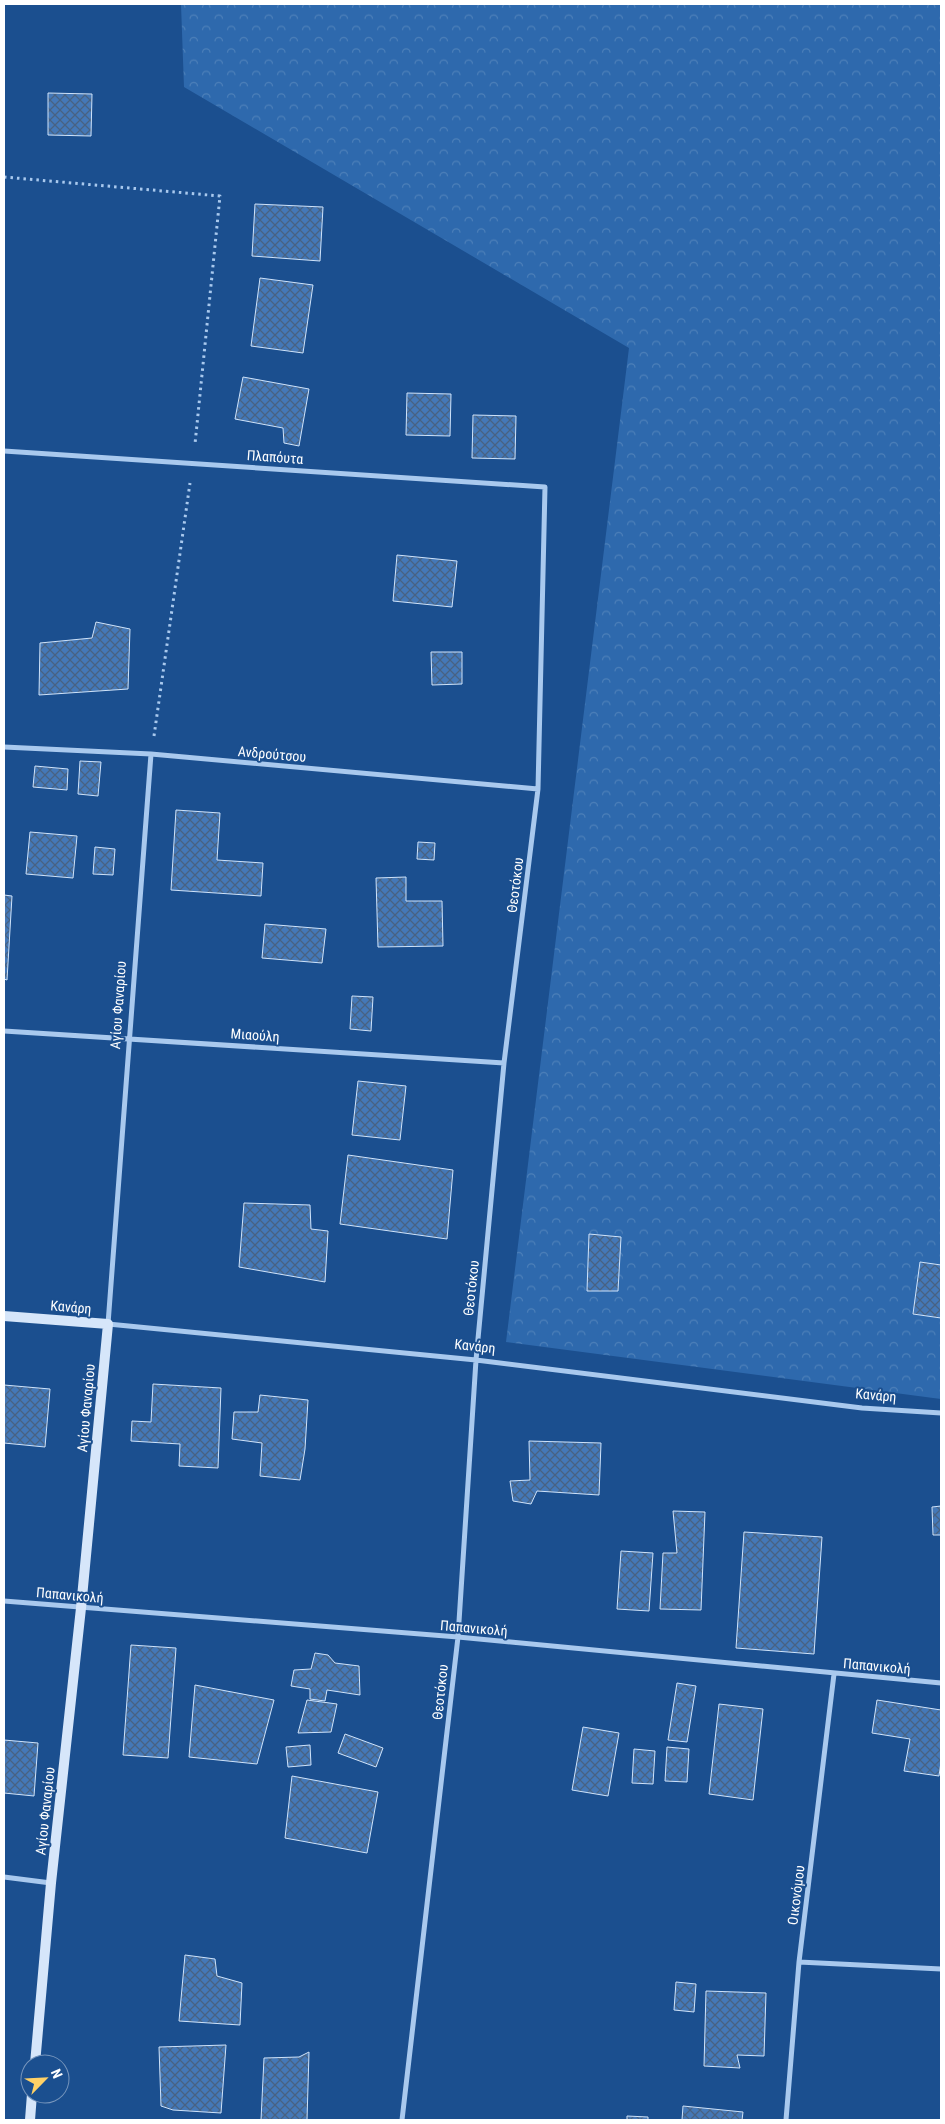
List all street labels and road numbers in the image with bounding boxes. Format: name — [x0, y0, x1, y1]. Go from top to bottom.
street label: Πλαπόυτα — [246, 447, 304, 467]
street label: Ανδρούτσου — [237, 743, 307, 765]
street label: Θεοτόκου — [504, 856, 526, 914]
street label: Αγίου Φαναρίου — [107, 960, 129, 1050]
street label: Μιαούλη — [230, 1025, 280, 1045]
street label: Θεοτόκου — [460, 1259, 482, 1317]
street label: Κανάρη — [50, 1297, 92, 1317]
street label: Κανάρη — [454, 1336, 496, 1356]
street label: Αγίου Φαναρίου — [74, 1363, 98, 1453]
street label: Κανάρη — [855, 1385, 897, 1405]
street label: Παπανικολή — [36, 1584, 104, 1606]
street label: Παπανικολή — [440, 1617, 508, 1639]
street label: Παπανικολή — [843, 1655, 911, 1677]
street label: Θεοτόκου — [429, 1663, 451, 1721]
street label: Αγίου Φαναρίου — [32, 1766, 58, 1856]
street label: Οικονόμου — [784, 1864, 808, 1926]

